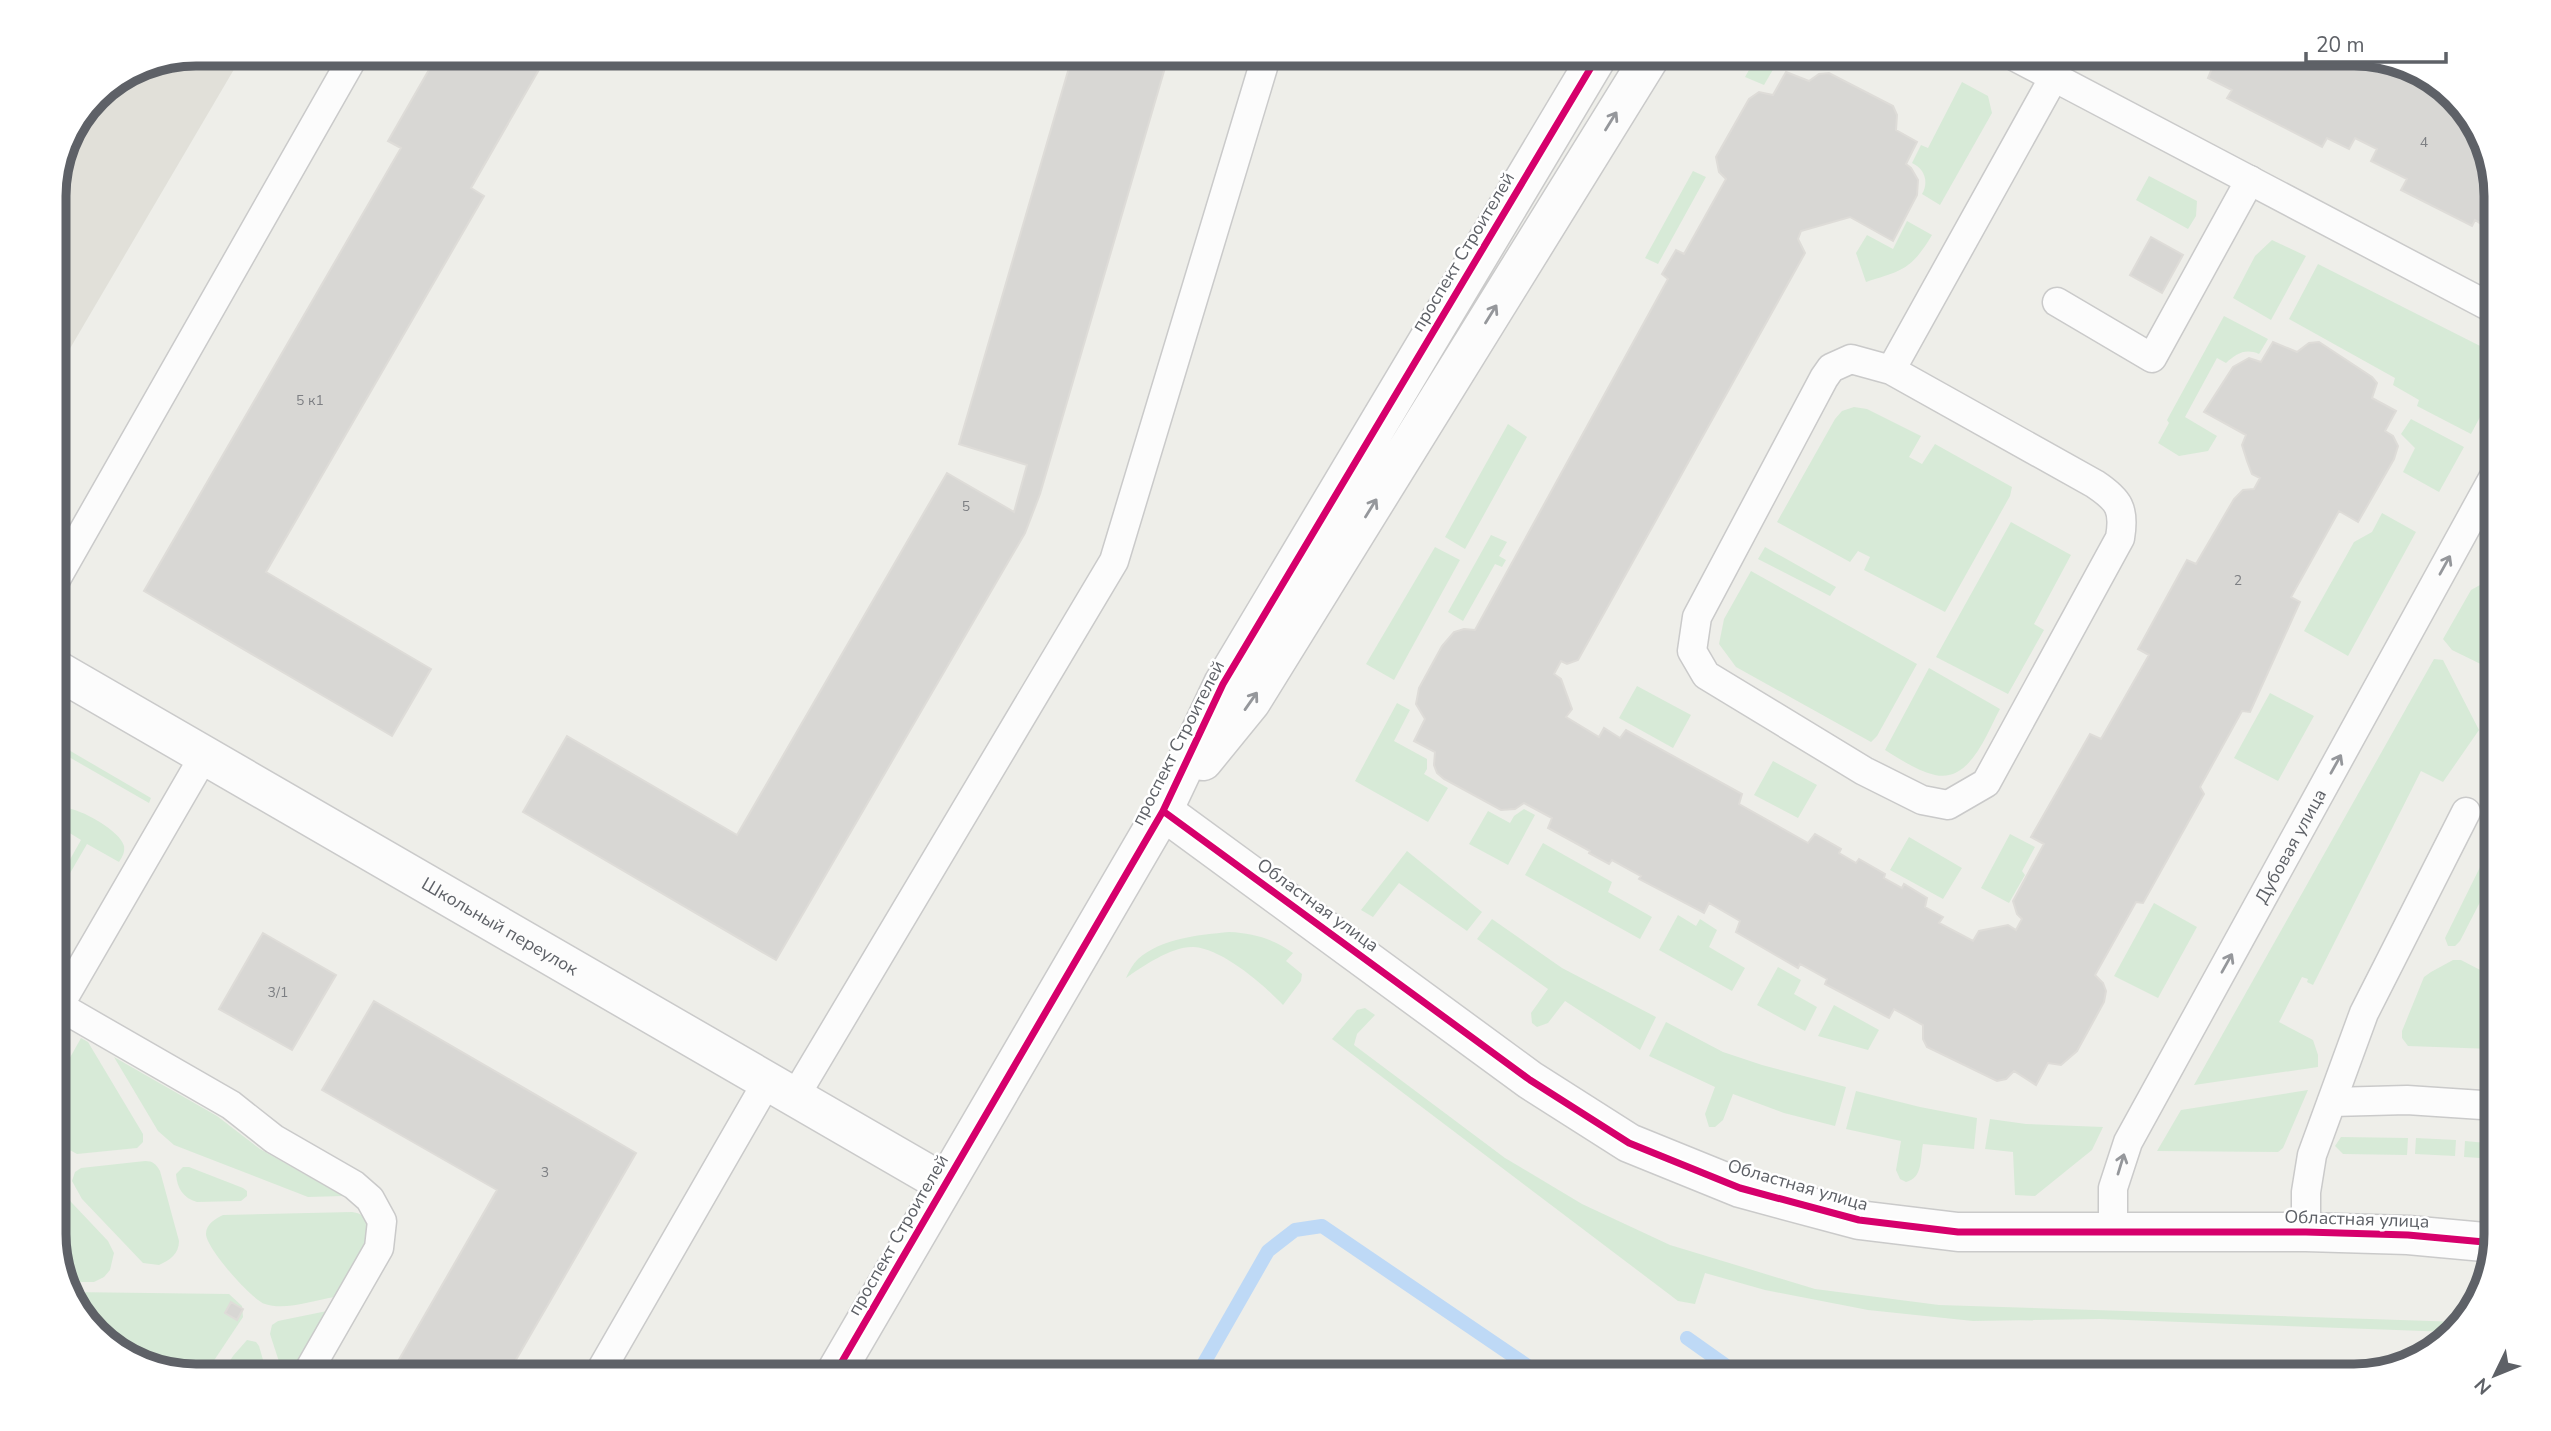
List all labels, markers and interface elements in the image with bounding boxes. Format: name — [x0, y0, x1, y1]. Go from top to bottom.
scale bar — [2306, 21, 2446, 65]
text: 20 m — [2316, 31, 2365, 59]
one-way arrow — [1604, 112, 1619, 131]
house number: 4 — [2420, 133, 2428, 152]
street label: проспект Строителей — [1406, 168, 1520, 336]
one-way arrow — [1485, 305, 1499, 325]
house number: 5 к1 — [296, 391, 324, 410]
house number: 5 — [962, 497, 970, 516]
one-way arrow — [1365, 498, 1379, 518]
one-way arrow — [2438, 555, 2452, 575]
house number: 2 — [2234, 571, 2242, 590]
street label: проспект Строителей — [1126, 656, 1230, 830]
one-way arrow — [1244, 691, 1258, 711]
one-way arrow — [2330, 754, 2343, 775]
street label: Дубовая улица — [2249, 784, 2332, 908]
street label: Областная улица — [1252, 853, 1384, 957]
street label: Школьный переулок — [417, 872, 583, 981]
one-way arrow — [2220, 954, 2234, 974]
house number: 3/1 — [268, 983, 288, 1002]
street label: проспект Строителей — [842, 1150, 954, 1320]
street label: Областная улица — [1725, 1153, 1871, 1217]
one-way arrow — [2115, 1154, 2128, 1176]
house number: 3 — [541, 1163, 549, 1182]
street label: Областная улица — [2284, 1204, 2430, 1234]
north arrow — [2460, 1340, 2530, 1410]
text: N — [2469, 1372, 2498, 1400]

